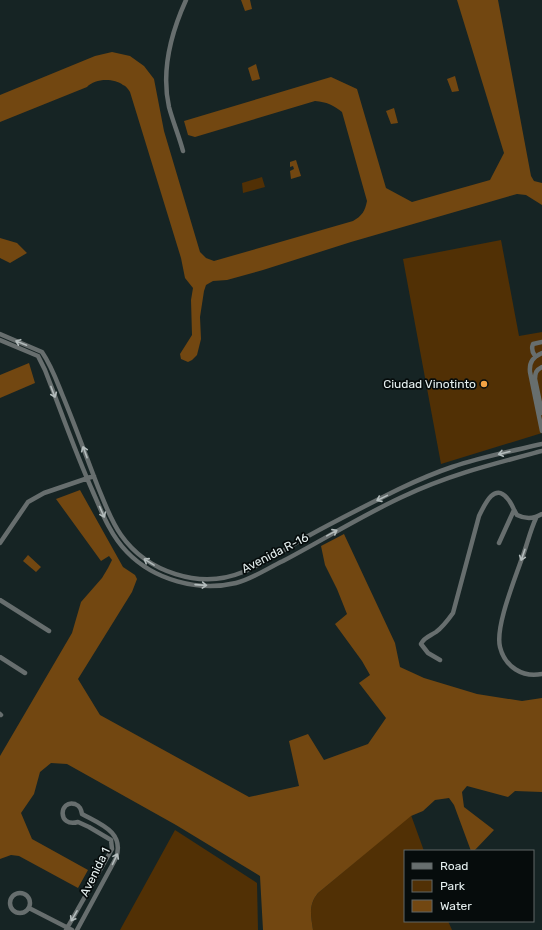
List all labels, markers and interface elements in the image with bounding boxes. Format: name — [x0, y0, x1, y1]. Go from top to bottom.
one-way arrow — [16, 338, 28, 346]
place label: Ciudad Vinotinto — [383, 377, 476, 391]
marker: Ciudad Vinotinto — [479, 379, 489, 389]
one-way arrow — [50, 386, 58, 398]
one-way arrow — [81, 446, 88, 459]
one-way arrow — [498, 450, 511, 458]
one-way arrow — [377, 495, 389, 502]
one-way arrow — [99, 506, 106, 518]
one-way arrow — [326, 529, 338, 537]
street label: Avenida R-16 — [239, 530, 311, 576]
one-way arrow — [519, 548, 526, 561]
one-way arrow — [143, 557, 155, 565]
one-way arrow — [194, 581, 207, 589]
street label: Avenida 1 — [77, 845, 113, 899]
legend — [404, 850, 534, 922]
one-way arrow — [112, 853, 119, 865]
text: Road — [440, 859, 468, 873]
text: Park — [440, 879, 466, 893]
text: Water — [440, 899, 472, 913]
one-way arrow — [70, 910, 78, 922]

